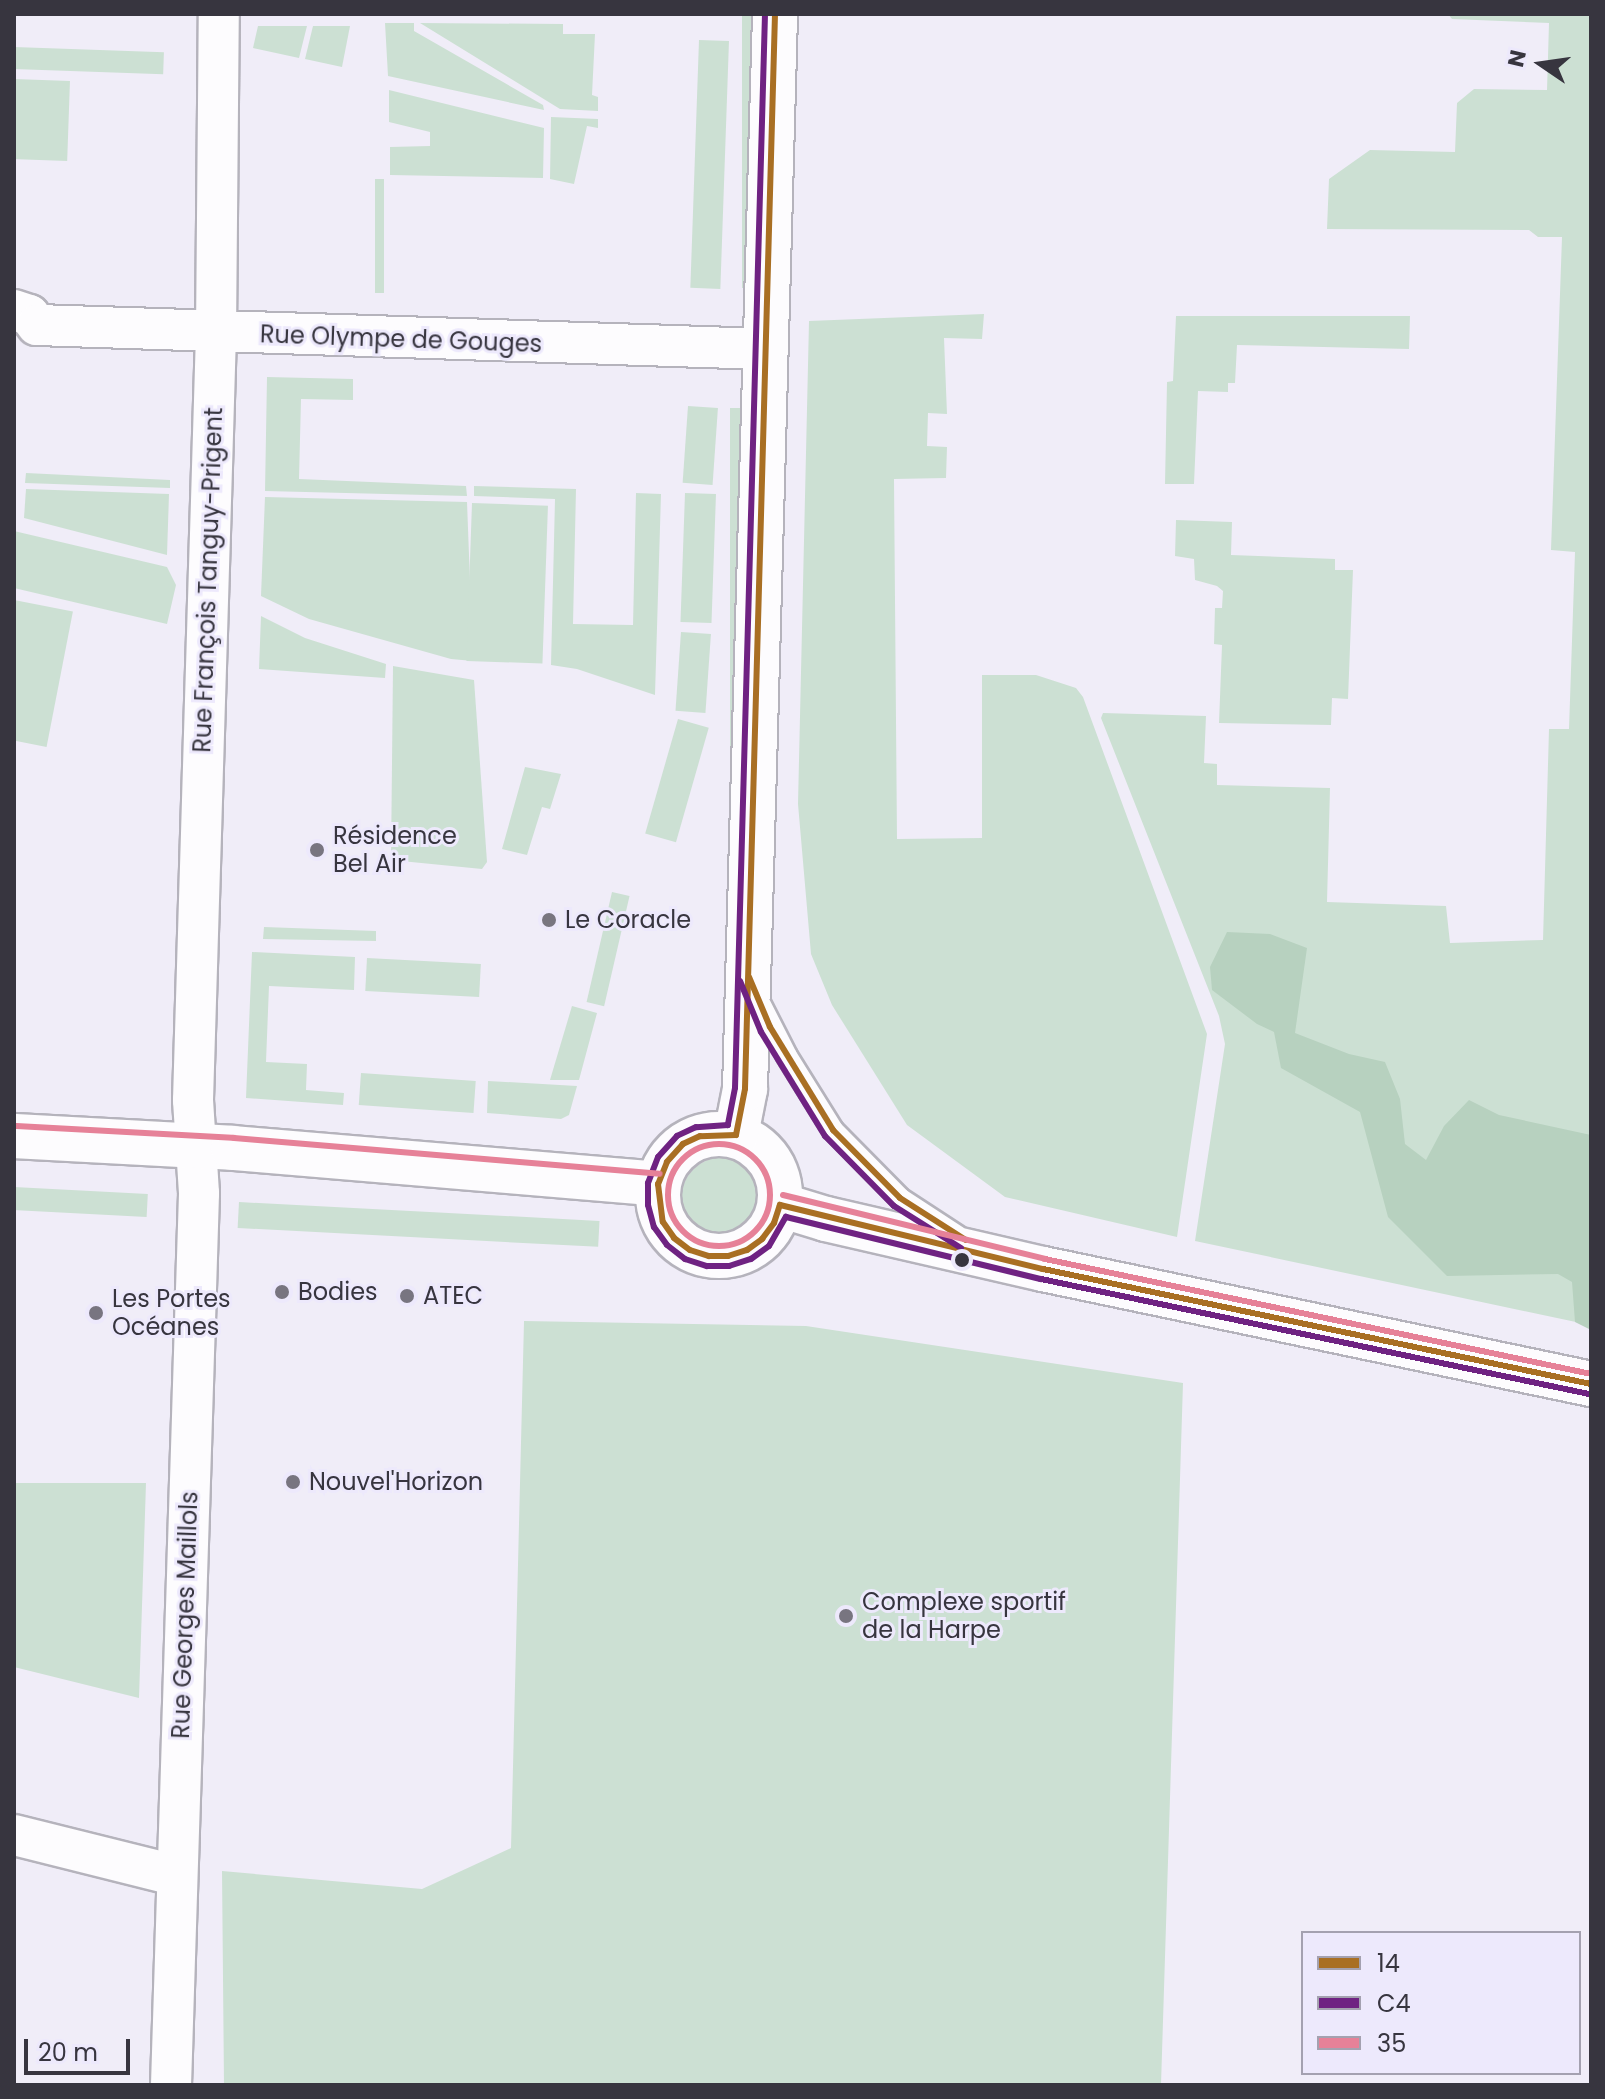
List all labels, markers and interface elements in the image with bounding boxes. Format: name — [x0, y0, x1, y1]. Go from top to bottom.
north arrow — [1501, 24, 1581, 104]
text: N — [1500, 47, 1534, 70]
street label: Rue Olympe de Gouges — [259, 320, 543, 358]
street label: Rue François Tanguy-Prigent — [188, 407, 228, 753]
place label: Résidence Bel Air — [333, 822, 457, 878]
marker: Résidence Bel Air — [308, 841, 326, 859]
place label: Le Coracle — [565, 906, 691, 934]
marker: Le Coracle — [540, 911, 558, 929]
unlabelled marker — [954, 1252, 970, 1268]
place label: Bodies — [298, 1278, 378, 1306]
place label: ATEC — [423, 1282, 483, 1310]
marker: Bodies — [273, 1283, 291, 1301]
place label: Les Portes Océanes — [112, 1285, 231, 1341]
marker: ATEC — [398, 1287, 416, 1305]
marker: Les Portes Océanes — [87, 1304, 105, 1322]
place label: Nouvel'Horizon — [309, 1468, 483, 1496]
marker: Nouvel'Horizon — [284, 1473, 302, 1491]
street label: Rue Georges Maillols — [166, 1491, 204, 1739]
place label: Complexe sportif de la Harpe — [862, 1588, 1066, 1644]
marker: Complexe sportif de la Harpe — [837, 1607, 855, 1625]
legend — [1301, 1931, 1581, 2075]
text: 14 — [1377, 1947, 1400, 1980]
text: C4 — [1377, 1987, 1411, 2020]
scale bar — [28, 2023, 134, 2073]
text: 35 — [1377, 2027, 1406, 2060]
text: 20 m — [38, 2036, 98, 2069]

